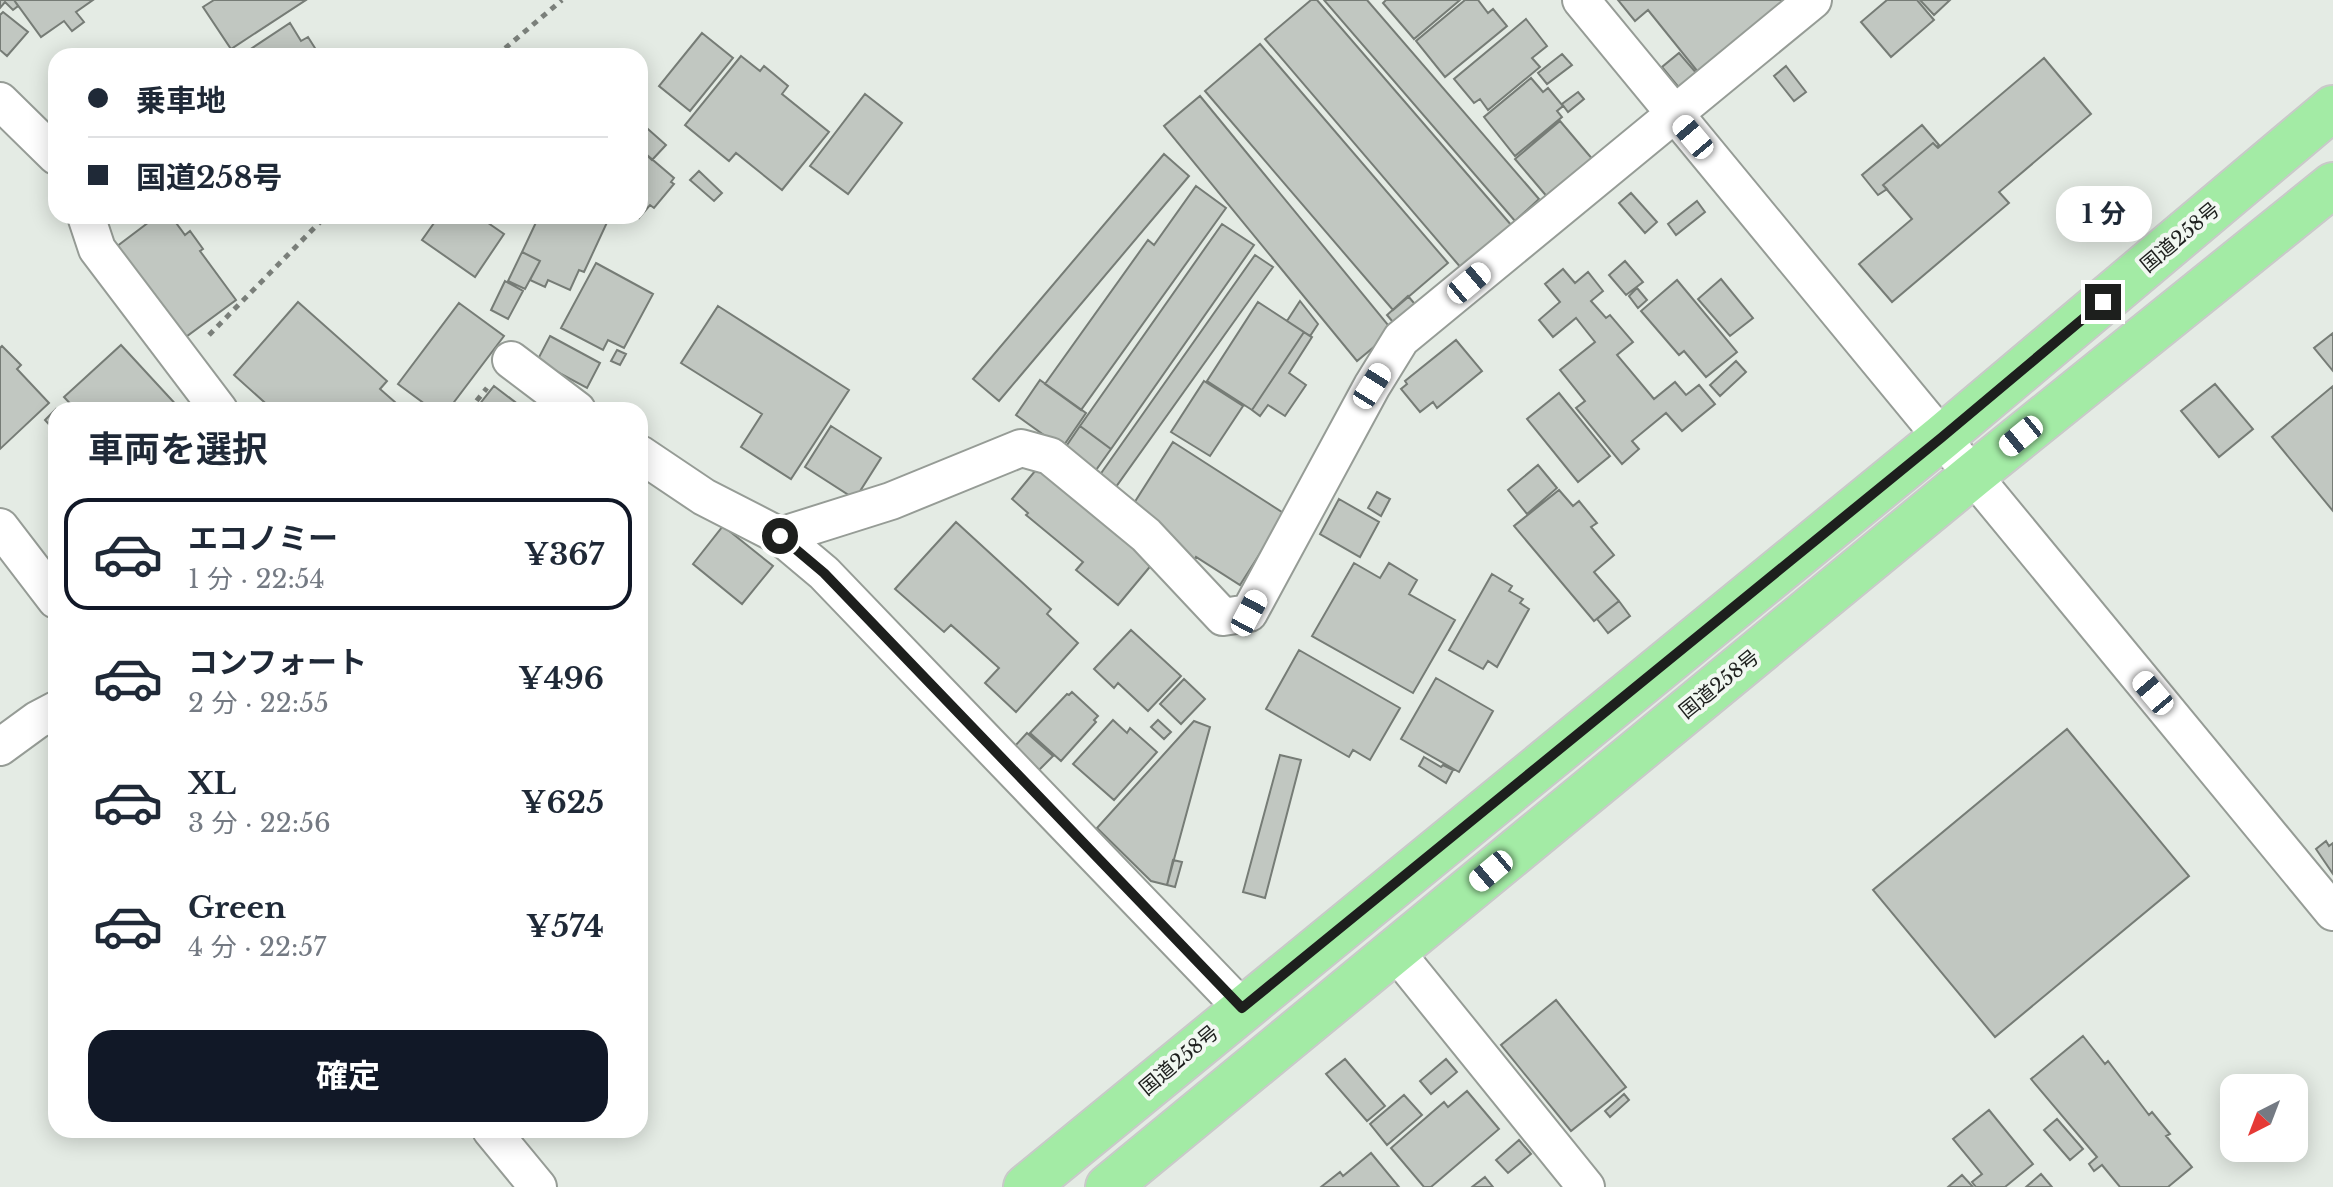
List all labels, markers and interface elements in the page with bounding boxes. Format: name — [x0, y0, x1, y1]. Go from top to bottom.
text: 乗車地 — [136, 82, 226, 119]
car — [1668, 111, 1718, 163]
text: 国道258号 — [136, 159, 282, 196]
callout: 1 分 — [2055, 186, 2151, 242]
street label: 国道258号 — [2136, 197, 2224, 277]
text: 1 分 — [2082, 198, 2126, 230]
car — [1443, 258, 1495, 308]
route end — [2085, 284, 2121, 320]
car — [1349, 359, 1395, 413]
car — [1995, 412, 2047, 460]
text: 車両を選択 — [88, 427, 268, 472]
icon: car — [92, 518, 164, 590]
route start — [762, 518, 798, 554]
text: エコノミー — [188, 520, 338, 557]
text: ¥367 — [524, 536, 604, 573]
text: 1 分 · 22:54 — [188, 563, 325, 595]
car — [1227, 586, 1271, 640]
icon: car — [92, 642, 164, 714]
text: コンフォート — [188, 644, 367, 681]
street label: 国道258号 — [1674, 645, 1764, 723]
text: ¥496 — [518, 660, 604, 697]
car — [2128, 667, 2178, 719]
text: 2 分 · 22:55 — [188, 687, 329, 719]
text: XL — [188, 765, 236, 802]
icon: car — [92, 766, 164, 838]
text: ¥625 — [521, 784, 604, 821]
text: 3 分 · 22:56 — [188, 807, 331, 839]
car — [1465, 846, 1517, 896]
text: Green — [188, 889, 286, 926]
icon: car — [92, 890, 164, 962]
text: ¥574 — [526, 908, 604, 945]
text: 4 分 · 22:57 — [188, 931, 326, 963]
street label: 国道258号 — [1135, 1020, 1223, 1100]
button: 確定 — [88, 1030, 608, 1122]
north arrow — [2220, 1074, 2308, 1162]
map controls — [2220, 1074, 2308, 1162]

